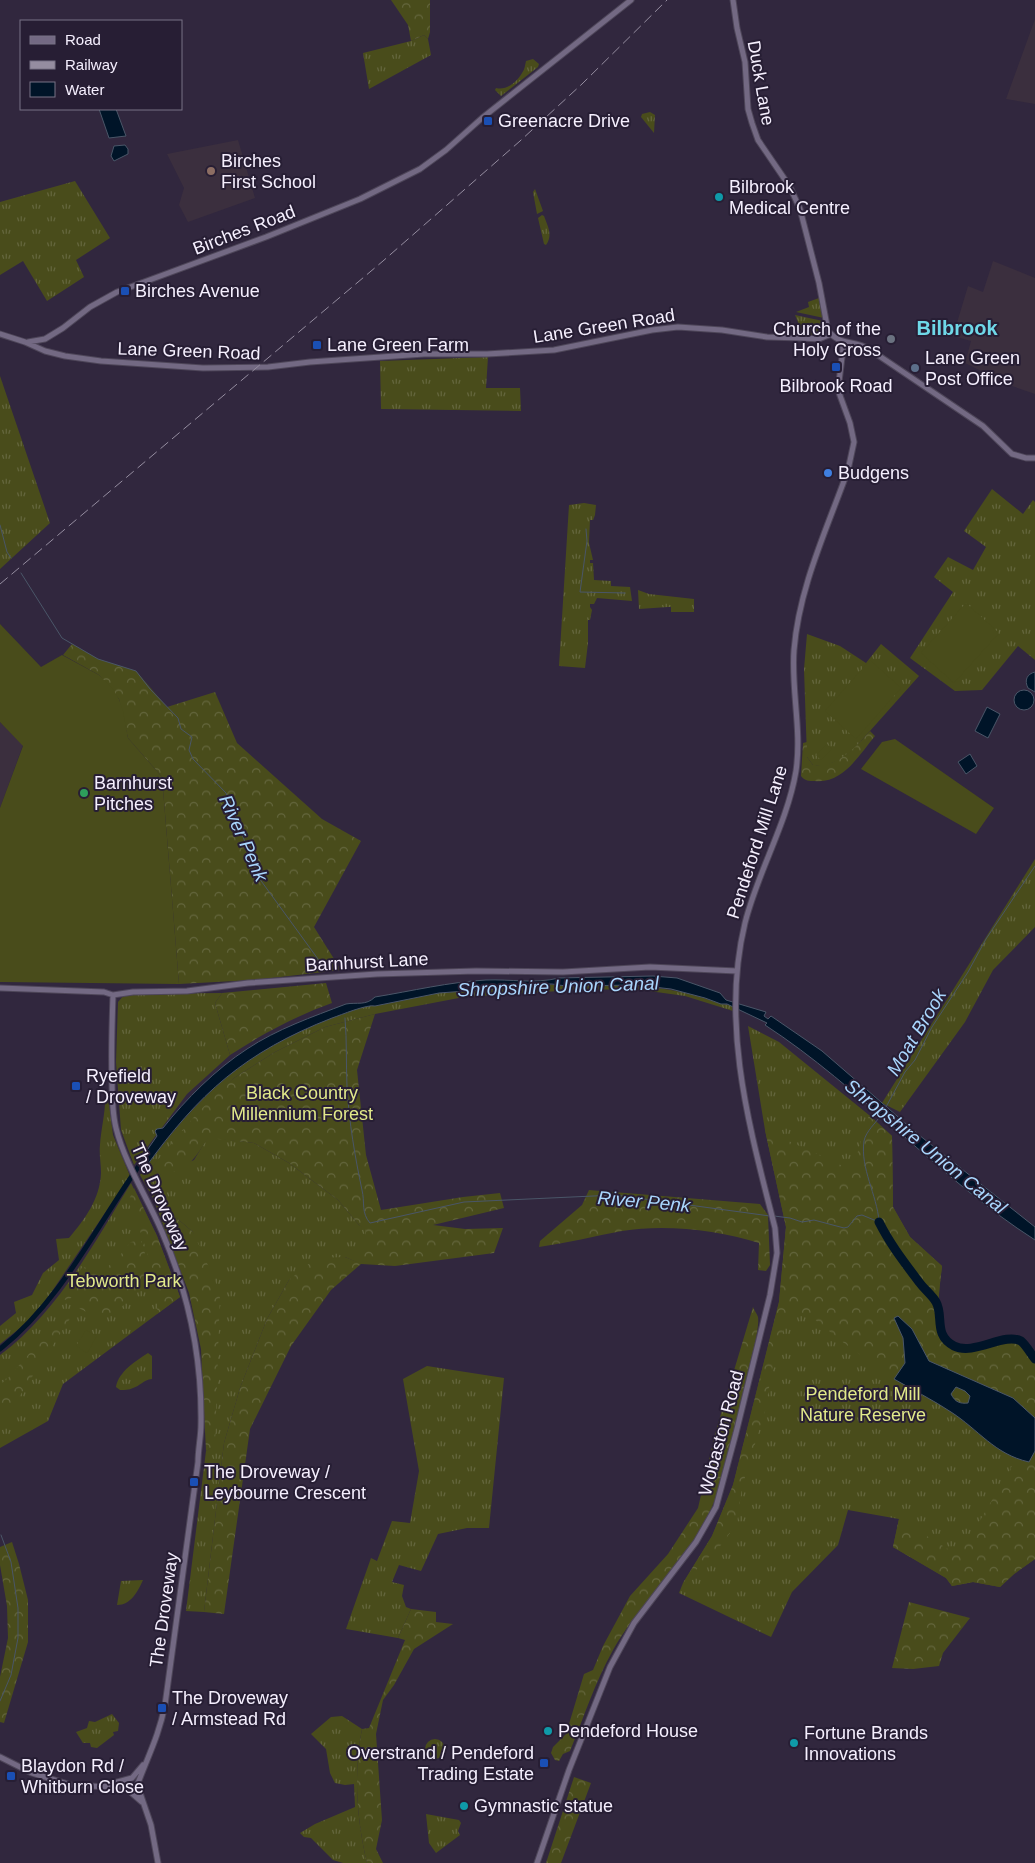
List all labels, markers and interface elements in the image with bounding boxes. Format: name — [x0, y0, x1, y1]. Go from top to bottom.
legend — [20, 20, 182, 110]
text: Road — [65, 31, 101, 48]
street label: Duck Lane — [744, 39, 778, 127]
text: Railway — [65, 56, 118, 73]
text: Water — [65, 81, 104, 98]
place label: Greenacre Drive — [498, 111, 630, 131]
marker: Greenacre Drive — [482, 115, 494, 127]
place label: Birches First School — [221, 151, 316, 192]
marker: Birches First School — [205, 165, 217, 177]
place label: Bilbrook Medical Centre — [729, 177, 850, 218]
marker: Bilbrook Medical Centre — [713, 191, 725, 203]
street label: Birches Road — [190, 201, 298, 259]
place label: Birches Avenue — [135, 281, 260, 301]
marker: Birches Avenue — [119, 285, 131, 297]
street label: Lane Green Road — [532, 305, 676, 347]
district label: Bilbrook — [916, 317, 998, 339]
place label: Church of the Holy Cross — [773, 319, 881, 360]
marker: Church of the Holy Cross — [885, 333, 897, 345]
place label: Lane Green Farm — [327, 335, 469, 355]
street label: Lane Green Road — [117, 339, 261, 363]
marker: Lane Green Farm — [311, 339, 323, 351]
place label: Lane Green Post Office — [925, 348, 1020, 389]
marker: Bilbrook Road — [830, 361, 842, 373]
marker: Lane Green Post Office — [909, 362, 921, 374]
place label: Bilbrook Road — [779, 376, 893, 396]
place label: Budgens — [838, 463, 909, 483]
marker: Budgens — [822, 467, 834, 479]
street label: Pendeford Mill Lane — [723, 763, 791, 921]
place label: Barnhurst Pitches — [94, 773, 172, 814]
marker: Barnhurst Pitches — [78, 787, 90, 799]
water label: River Penk — [215, 791, 273, 886]
street label: Barnhurst Lane — [305, 949, 429, 975]
water label: Shropshire Union Canal — [457, 972, 660, 1001]
water label: Moat Brook — [882, 984, 951, 1079]
place label: Ryefield / Droveway — [86, 1066, 176, 1107]
water label: Shropshire Union Canal — [841, 1075, 1011, 1219]
marker: Ryefield / Droveway — [70, 1080, 82, 1092]
park label: Black Country Millennium Forest — [231, 1083, 373, 1124]
street label: The Droveway — [127, 1140, 193, 1254]
water label: River Penk — [597, 1187, 693, 1216]
park label: Tebworth Park — [66, 1271, 183, 1291]
street label: Wobaston Road — [695, 1368, 747, 1498]
park label: Pendeford Mill Nature Reserve — [800, 1384, 926, 1425]
place label: The Droveway / Leybourne Crescent — [204, 1462, 366, 1503]
marker: The Droveway / Leybourne Crescent — [188, 1476, 200, 1488]
street label: The Droveway — [146, 1551, 182, 1669]
place label: The Droveway / Armstead Rd — [172, 1688, 288, 1729]
marker: The Droveway / Armstead Rd — [156, 1702, 168, 1714]
place label: Pendeford House — [558, 1721, 698, 1741]
place label: Fortune Brands Innovations — [804, 1723, 928, 1764]
marker: Pendeford House — [542, 1725, 554, 1737]
marker: Fortune Brands Innovations — [788, 1737, 800, 1749]
place label: Overstrand / Pendeford Trading Estate — [347, 1743, 534, 1784]
place label: Blaydon Rd / Whitburn Close — [21, 1756, 144, 1797]
marker: Overstrand / Pendeford Trading Estate — [538, 1757, 550, 1769]
marker: Blaydon Rd / Whitburn Close — [5, 1770, 17, 1782]
place label: Gymnastic statue — [474, 1796, 613, 1816]
marker: Gymnastic statue — [458, 1800, 470, 1812]

